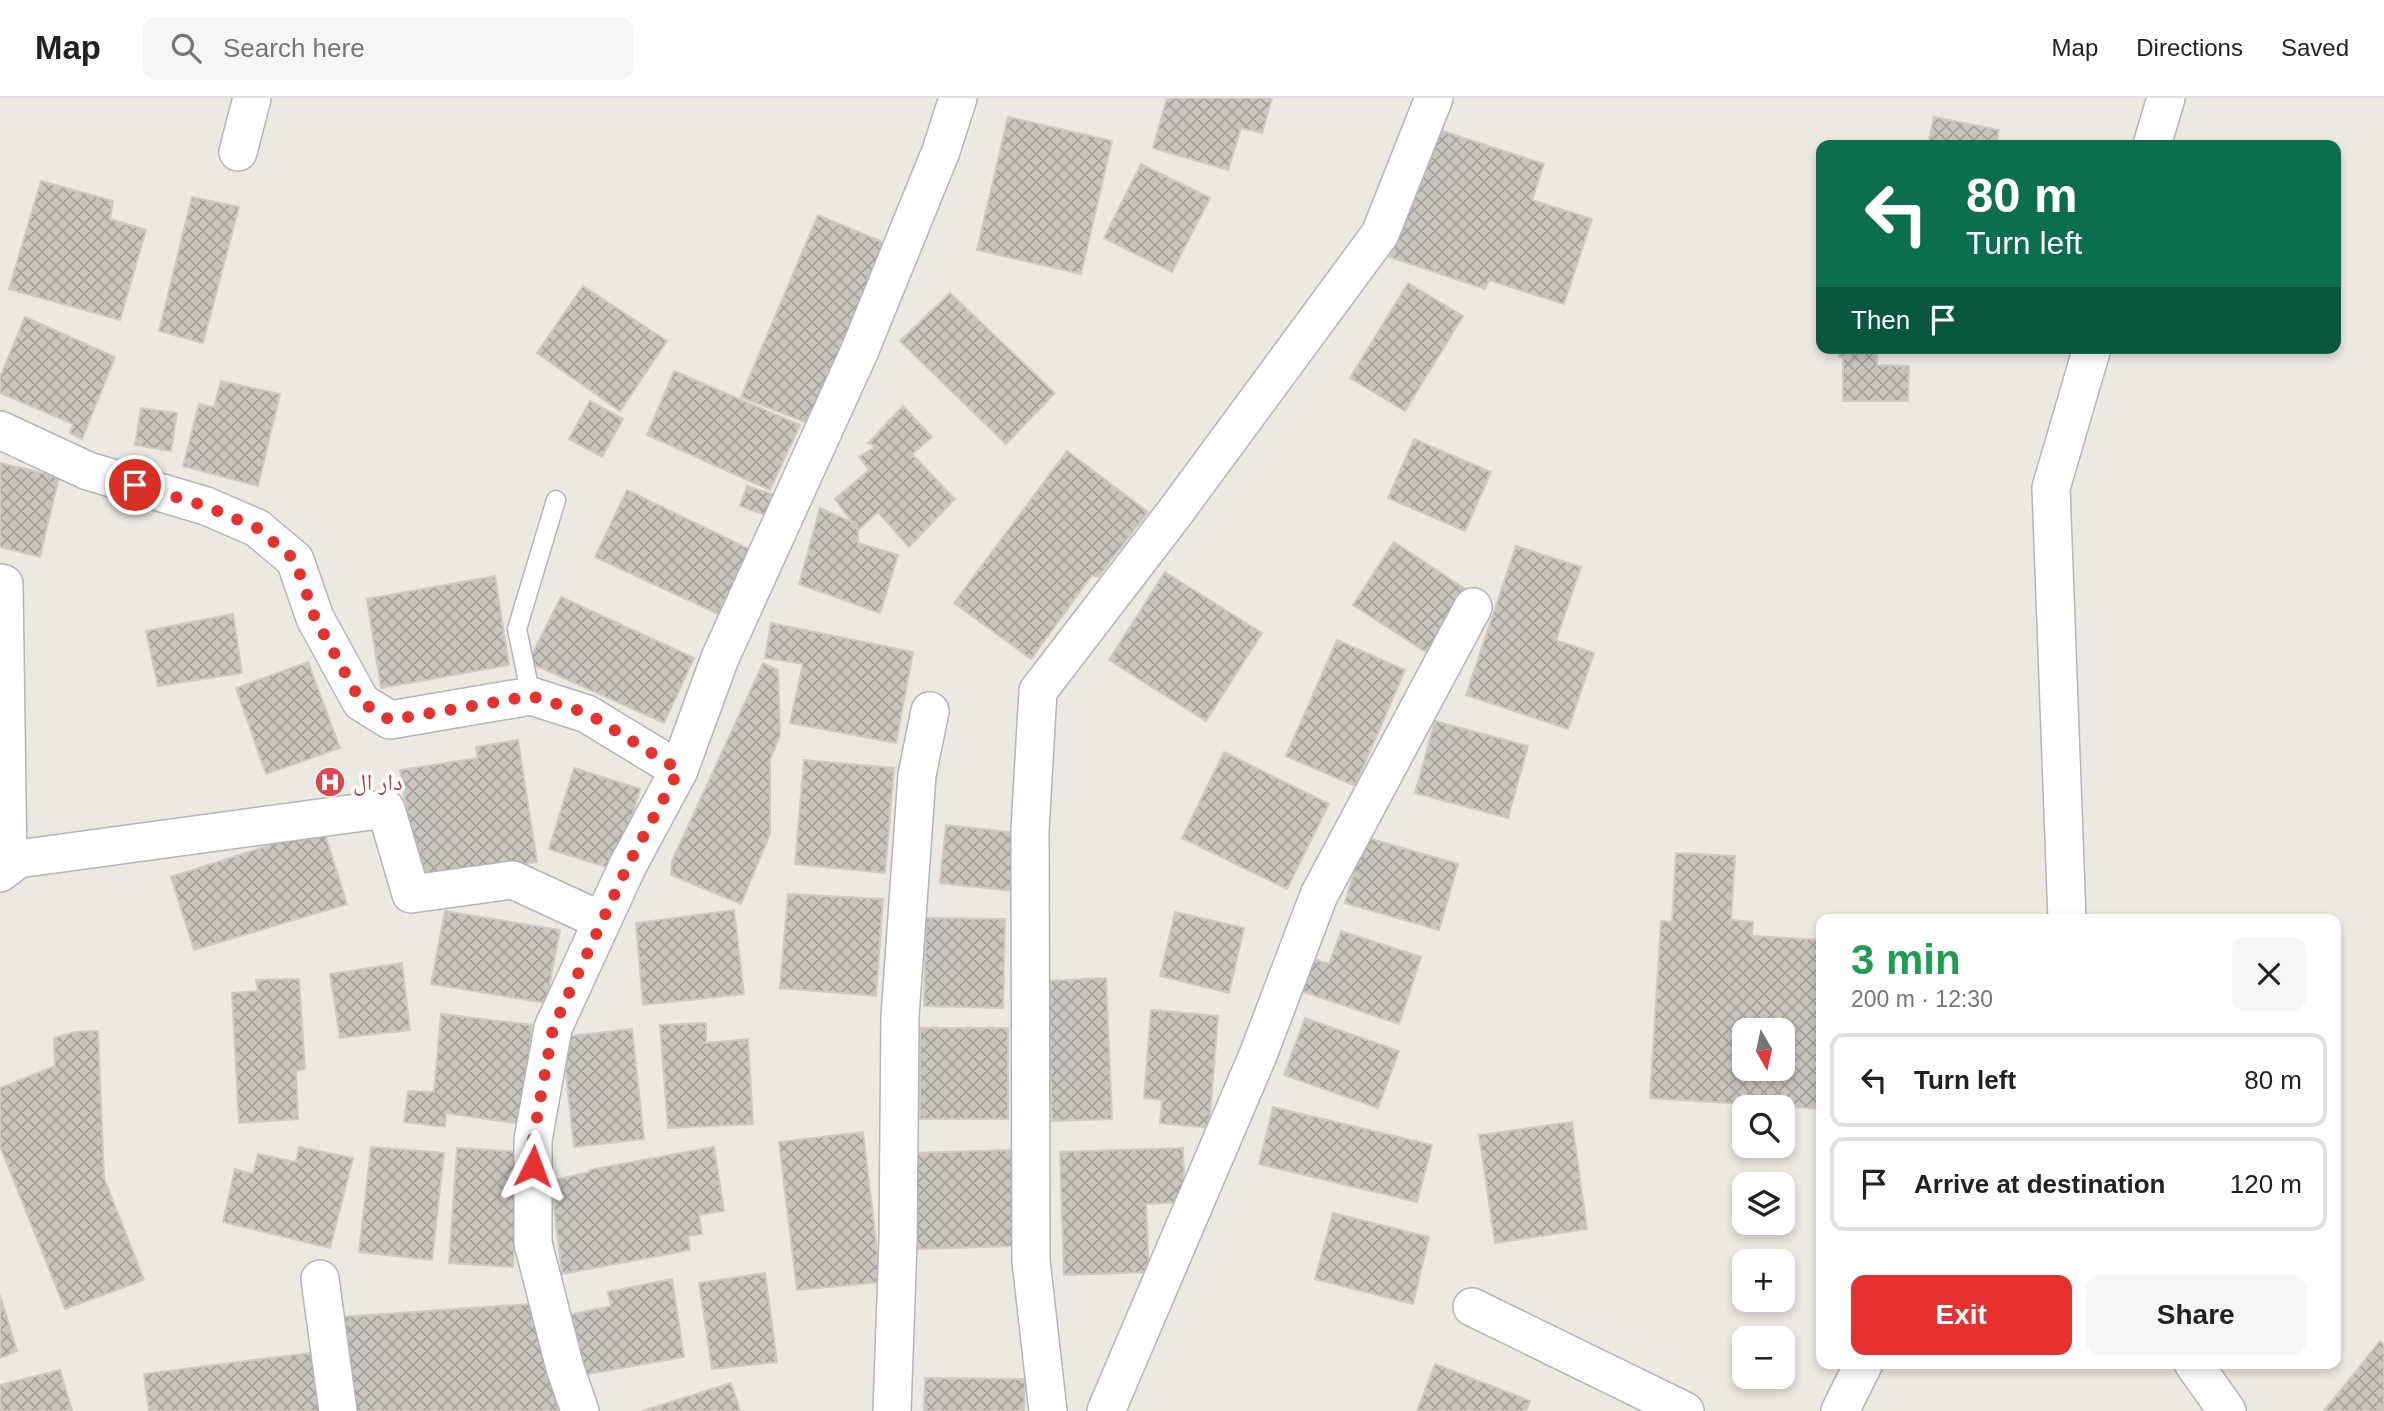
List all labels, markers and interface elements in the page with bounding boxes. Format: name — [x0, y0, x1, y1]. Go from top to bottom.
search box — [143, 17, 633, 80]
text: Map — [35, 29, 101, 66]
icon: search — [167, 29, 205, 67]
text: Search here — [223, 33, 365, 63]
text: Map — [2052, 34, 2098, 61]
text: Directions — [2136, 34, 2243, 61]
text: Saved — [2281, 34, 2349, 61]
icon: left — [1851, 168, 1942, 259]
text: 80 m — [1966, 168, 2078, 222]
text: Turn left — [1966, 225, 2082, 261]
icon: arrive — [1924, 301, 1962, 339]
text: Then — [1851, 305, 1910, 335]
pin — [105, 455, 165, 515]
icon: arrive — [116, 466, 154, 504]
hospital icon: دار ال — [313, 765, 347, 799]
place label: دار ال — [353, 769, 402, 796]
text: 3 min — [1851, 936, 1961, 983]
button: close — [2232, 937, 2306, 1011]
text: 200 m · 12:30 — [1851, 986, 1993, 1012]
north arrow — [1732, 1018, 1796, 1082]
map controls — [1732, 1018, 1795, 1389]
icon: left — [1855, 1061, 1893, 1099]
text: Turn left — [1914, 1065, 2016, 1095]
text: 80 m — [2244, 1065, 2302, 1095]
button: search — [1732, 1095, 1795, 1158]
position arrow — [496, 1129, 570, 1203]
icon: arrive — [1855, 1165, 1893, 1203]
text: Arrive at destination — [1914, 1169, 2165, 1199]
text: 120 m — [2230, 1169, 2302, 1199]
button: layers — [1732, 1172, 1795, 1235]
button: + — [1732, 1249, 1795, 1312]
button: Exit — [1851, 1275, 2072, 1355]
button: Share — [2086, 1275, 2306, 1355]
button: − — [1732, 1326, 1795, 1389]

